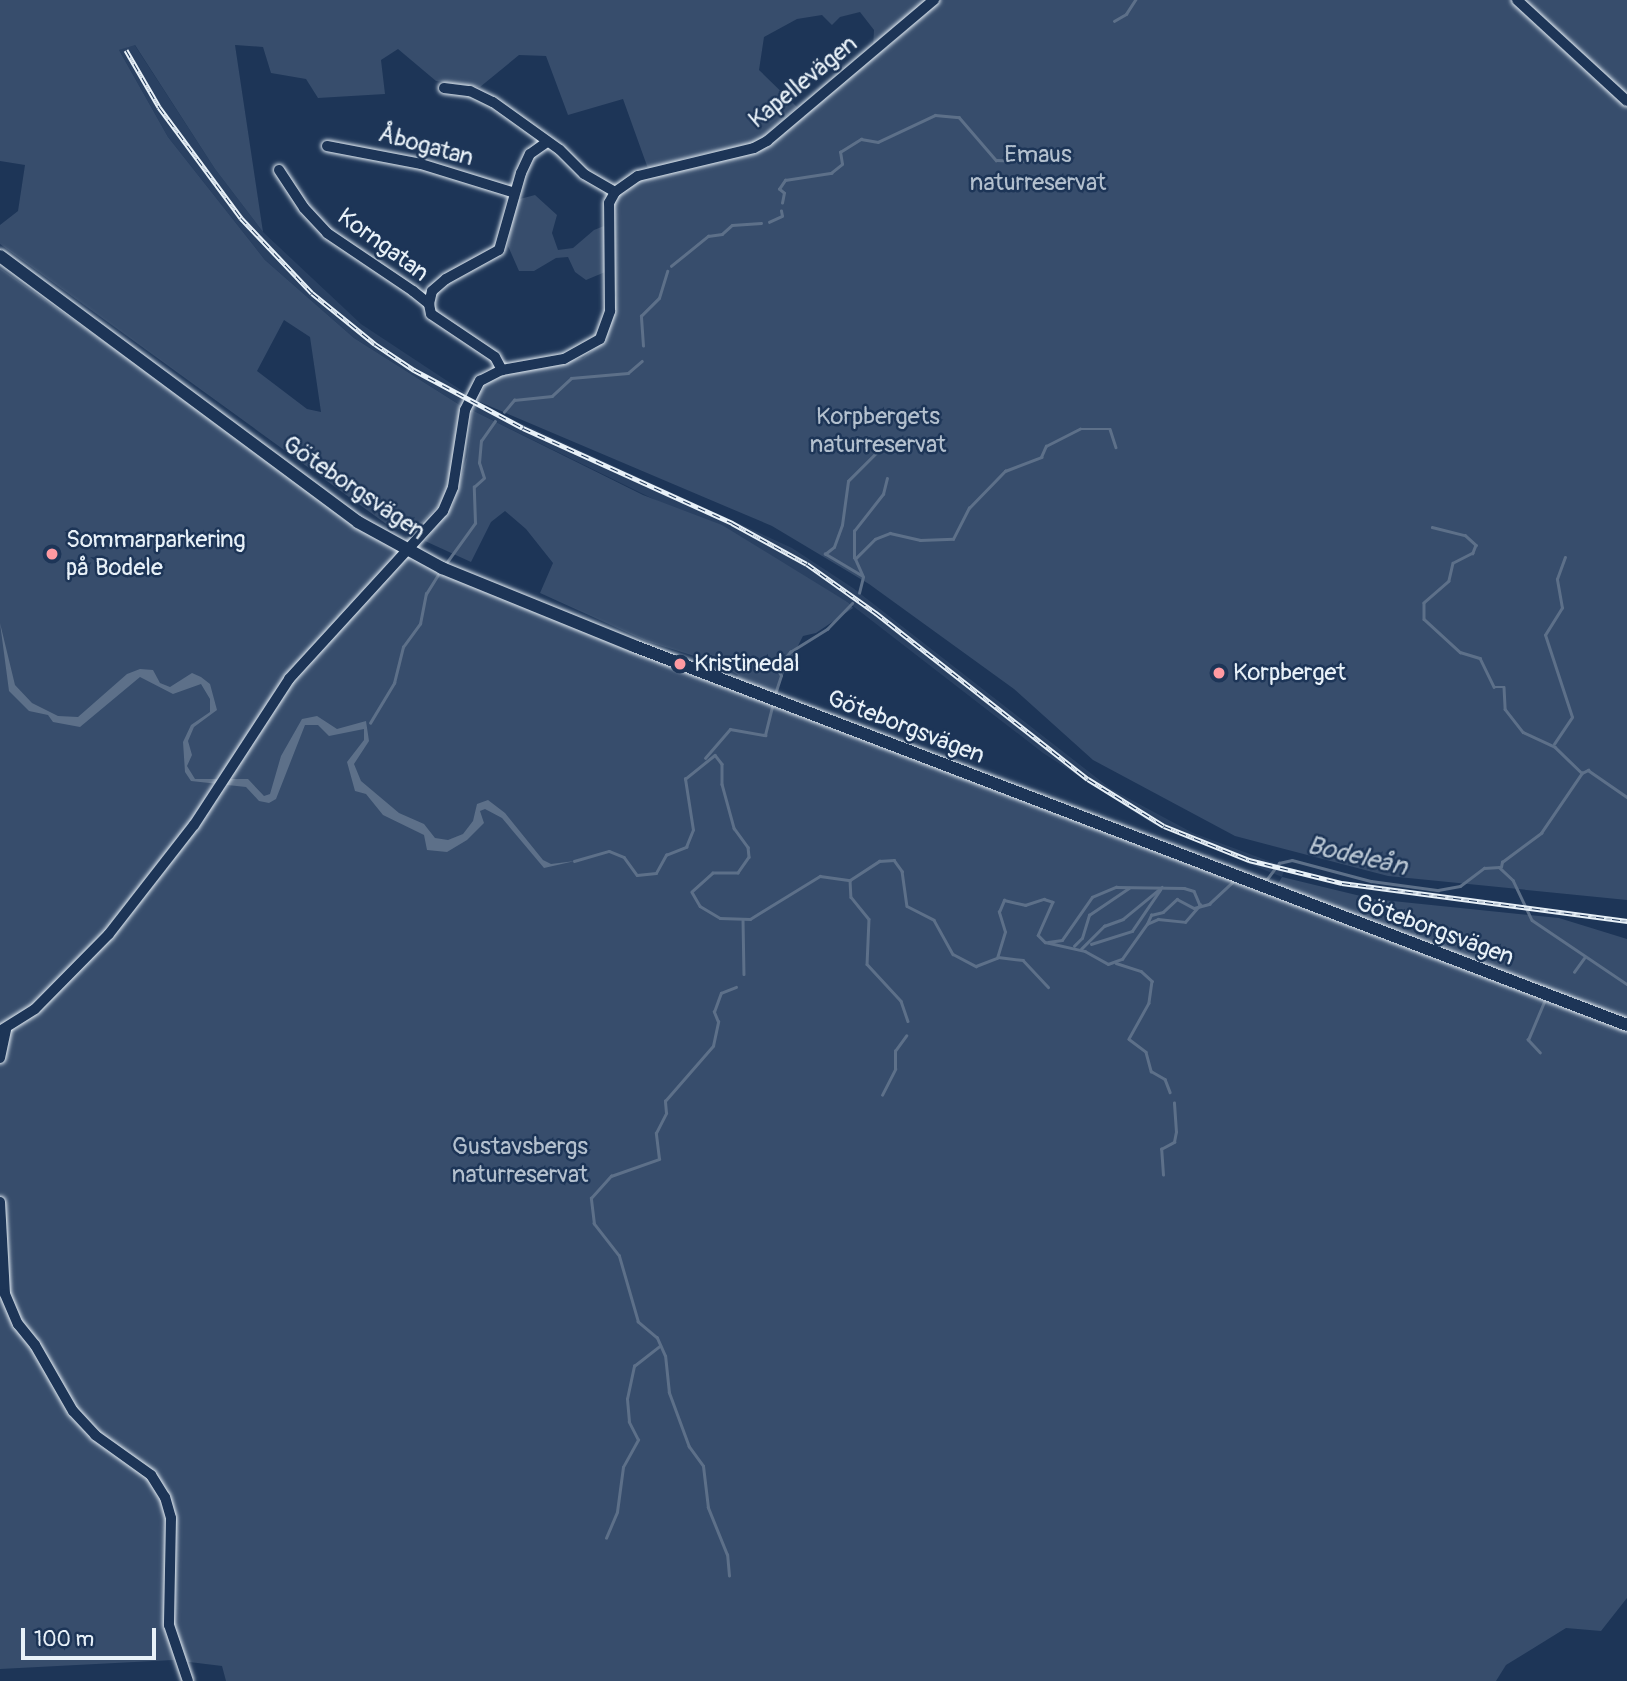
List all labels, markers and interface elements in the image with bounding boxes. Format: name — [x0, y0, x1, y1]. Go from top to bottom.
street label: Kapellevägen — [743, 30, 863, 134]
street label: Åbogatan — [375, 120, 477, 172]
park label: Emaus naturreservat — [970, 141, 1106, 197]
street label: Korngatan — [332, 202, 434, 288]
park label: Korpbergets naturreservat — [810, 403, 946, 459]
street label: Göteborgsvägen — [277, 430, 431, 546]
place label: Sommarparkering på Bodele — [66, 526, 246, 582]
marker: Sommarparkering på Bodele — [44, 546, 60, 562]
place label: Kristinedal — [694, 650, 800, 678]
marker: Kristinedal — [672, 656, 688, 672]
place label: Korpberget — [1233, 659, 1346, 687]
marker: Korpberget — [1211, 665, 1227, 681]
street label: Göteborgsvägen — [823, 684, 989, 770]
water label: Bodeleån — [1304, 830, 1410, 884]
street label: Göteborgsvägen — [1352, 888, 1518, 972]
park label: Gustavsbergs naturreservat — [452, 1133, 588, 1189]
scale bar — [24, 1614, 159, 1658]
text: 100 m — [34, 1626, 94, 1653]

